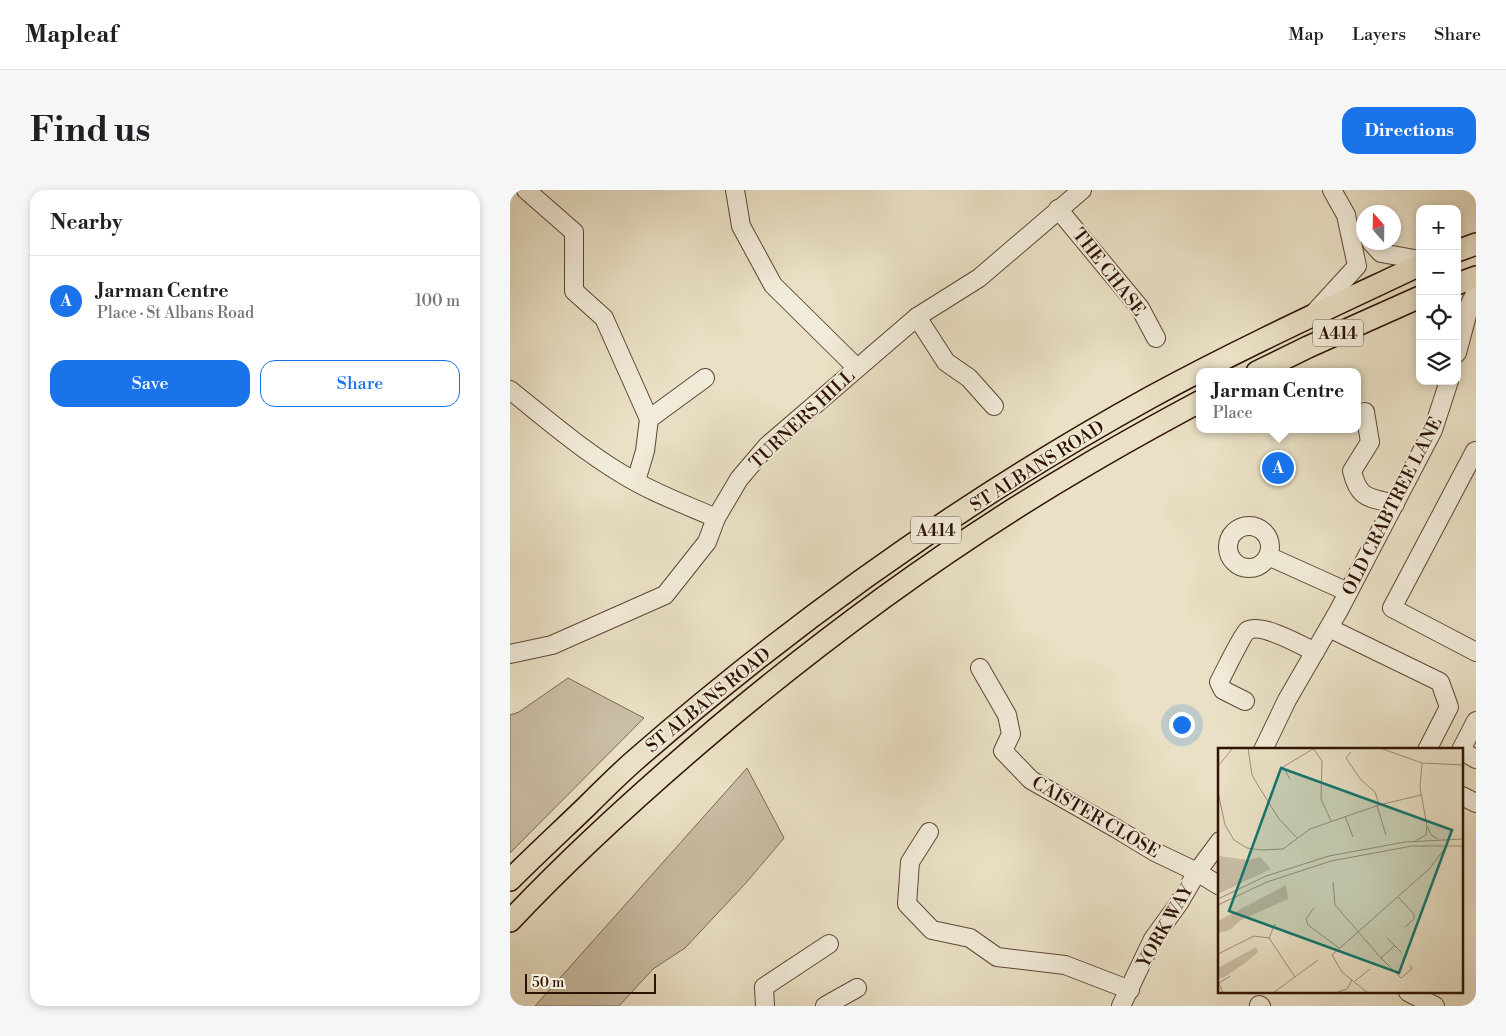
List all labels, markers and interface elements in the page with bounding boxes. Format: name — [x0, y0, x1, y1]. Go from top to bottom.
text: Mapleaf — [25, 20, 118, 50]
text: Map — [1289, 23, 1324, 46]
text: Layers — [1352, 23, 1406, 46]
text: Share — [1434, 23, 1481, 46]
button: Directions — [1342, 107, 1476, 154]
text: Find us — [30, 109, 150, 152]
north arrow — [1356, 205, 1401, 250]
map controls — [1416, 205, 1461, 385]
button: + — [1416, 205, 1461, 250]
text: Nearby — [50, 210, 123, 236]
street label: THE CHASE — [1067, 224, 1150, 321]
button: − — [1416, 250, 1461, 295]
text: Jarman Centre — [97, 279, 229, 303]
text: A — [60, 291, 72, 311]
text: 100 m — [415, 291, 460, 311]
button: locate — [1416, 295, 1461, 340]
text: Place · St Albans Road — [97, 303, 254, 323]
road number: A414 — [1313, 320, 1363, 346]
button: layers — [1416, 340, 1461, 385]
button: Save — [50, 360, 250, 407]
button: Share — [260, 360, 460, 407]
street label: TURNERS HILL — [745, 365, 860, 474]
popup — [1196, 368, 1361, 433]
text: Jarman Centre — [1213, 379, 1344, 403]
text: Place — [1213, 403, 1253, 423]
street label: OLD CRABTREE LANE — [1337, 413, 1447, 599]
street label: ST ALBANS ROAD — [966, 416, 1109, 517]
pin: A — [1262, 449, 1294, 487]
road number: A414 — [911, 516, 961, 544]
street label: ST ALBANS ROAD — [641, 643, 776, 758]
your location — [1169, 712, 1195, 738]
inset map — [1218, 748, 1464, 994]
street label: CAISTER CLOSE — [1027, 771, 1164, 863]
street label: YORK WAY — [1132, 879, 1199, 973]
scale bar — [525, 971, 656, 994]
text: 50 m — [532, 974, 564, 992]

